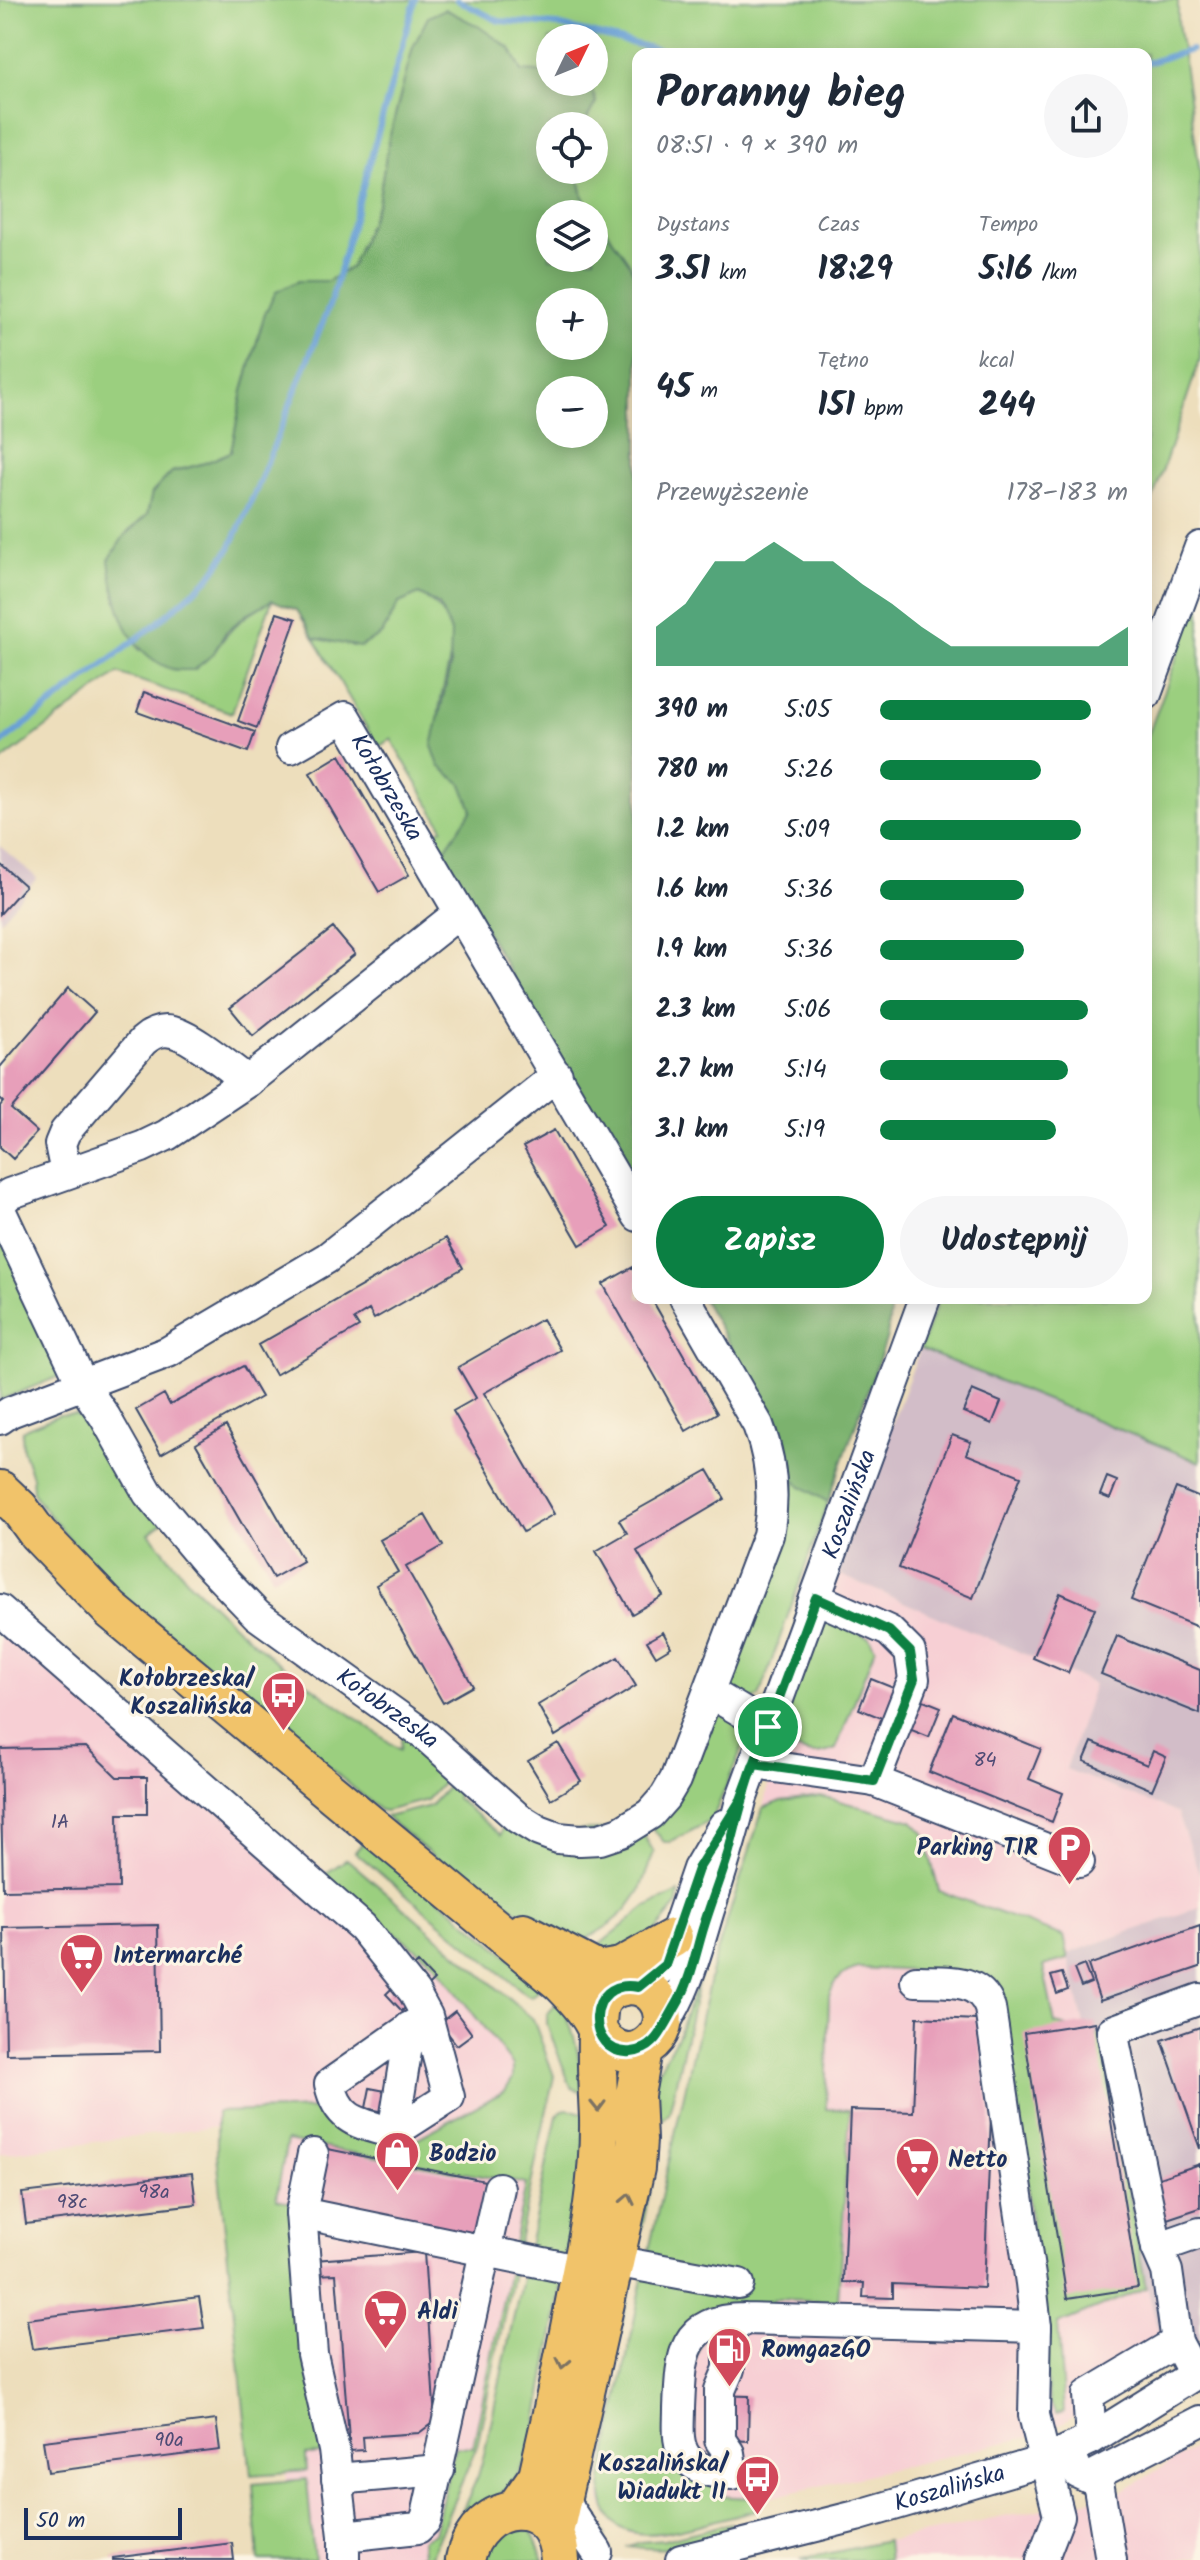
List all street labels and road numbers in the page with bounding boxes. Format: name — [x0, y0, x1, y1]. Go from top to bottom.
street label: Kołobrzeska — [339, 726, 433, 849]
street label: Koszalińska — [811, 1444, 887, 1565]
street label: Kołobrzeska — [328, 1658, 448, 1759]
street label: Koszalińska — [889, 2454, 1010, 2523]

